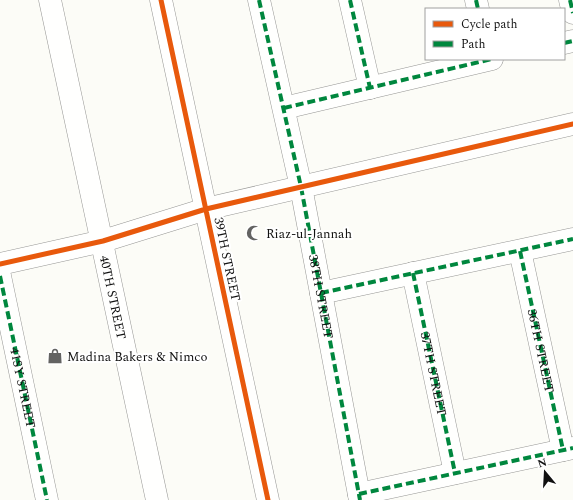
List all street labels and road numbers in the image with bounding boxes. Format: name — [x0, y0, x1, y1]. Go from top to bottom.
street label: 39TH STREET — [208, 215, 246, 303]
street label: 38TH STREET — [303, 253, 338, 341]
street label: 40TH STREET — [94, 254, 131, 342]
street label: 36TH STREET — [522, 307, 559, 395]
street label: 37TH STREET — [415, 330, 452, 418]
street label: 41SY STREET — [4, 345, 41, 430]

